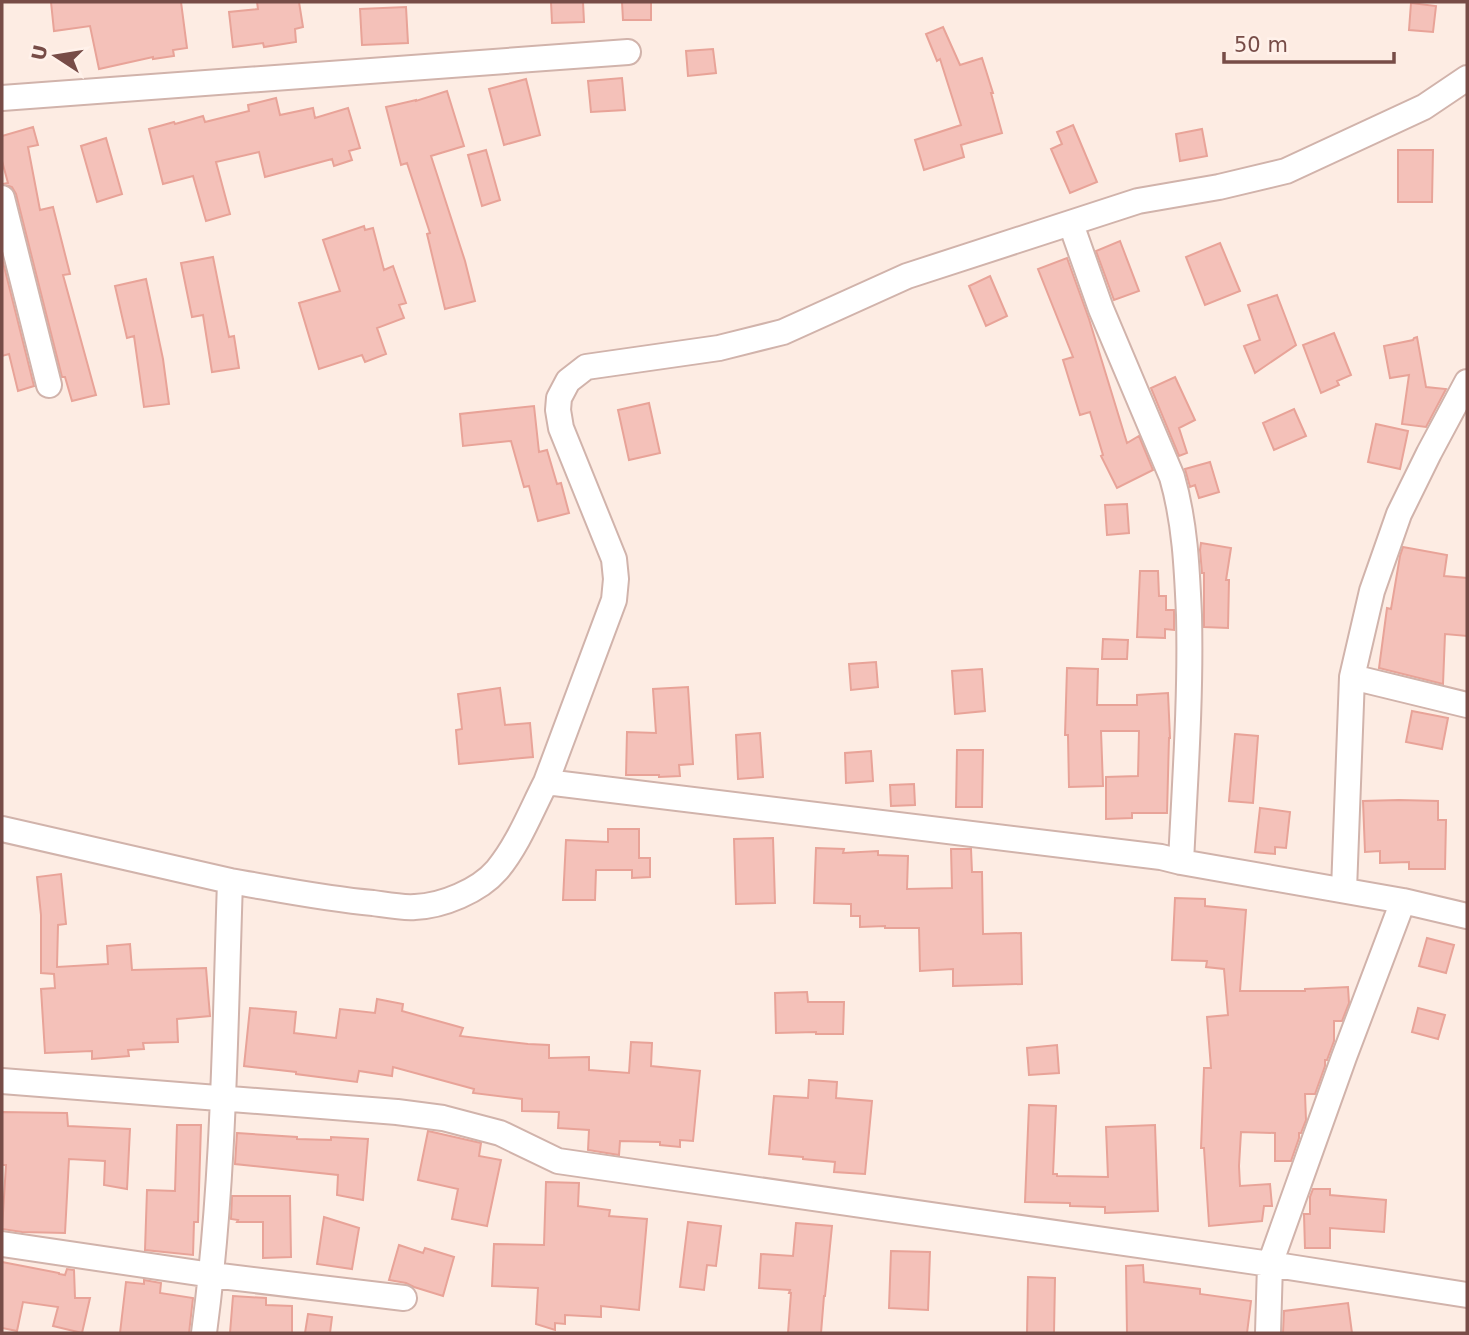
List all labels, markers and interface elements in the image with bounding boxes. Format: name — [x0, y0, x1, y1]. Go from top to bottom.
north arrow — [21, 21, 91, 91]
scale bar — [1224, 21, 1394, 65]
text: 50 m — [1234, 33, 1288, 57]
text: U — [27, 43, 52, 62]

